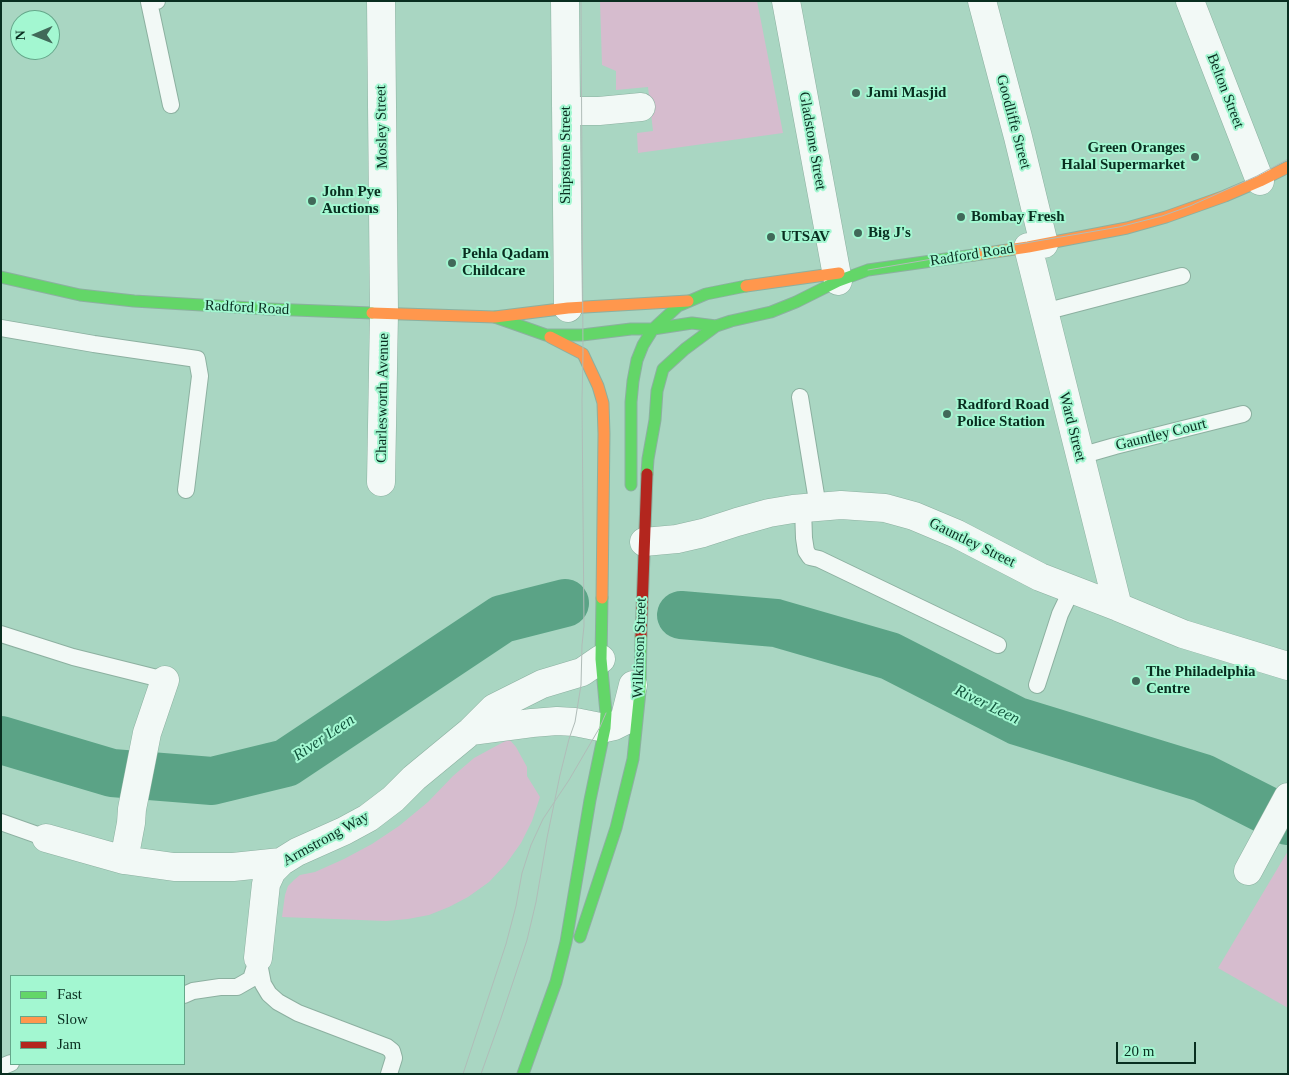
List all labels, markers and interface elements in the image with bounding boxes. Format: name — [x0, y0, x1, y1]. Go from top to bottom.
north arrow — [10, 10, 60, 60]
text: N — [13, 30, 28, 40]
street label: Belton Street — [1202, 51, 1248, 131]
street label: Goodliffe Street — [992, 73, 1034, 171]
place label: Jami Masjid — [866, 84, 946, 102]
street label: Mosley Street — [372, 85, 392, 169]
marker: Jami Masjid — [850, 87, 862, 99]
street label: Gladstone Street — [794, 90, 830, 192]
street label: Shipstone Street — [557, 106, 575, 204]
place label: Green Oranges Halal Supermarket — [1061, 139, 1185, 174]
marker: Green Oranges Halal Supermarket — [1189, 151, 1201, 163]
place label: John Pye Auctions — [322, 183, 381, 218]
marker: John Pye Auctions — [306, 195, 318, 207]
place label: Bombay Fresh — [971, 208, 1064, 226]
marker: Bombay Fresh — [955, 211, 967, 223]
place label: Big J's — [868, 224, 911, 242]
marker: Big J's — [852, 227, 864, 239]
place label: UTSAV — [781, 228, 830, 246]
marker: UTSAV — [765, 231, 777, 243]
street label: Radford Road — [929, 239, 1015, 271]
place label: Pehla Qadam Childcare — [462, 245, 549, 280]
marker: Pehla Qadam Childcare — [446, 257, 458, 269]
street label: Radford Road — [204, 297, 290, 319]
street label: Charlesworth Avenue — [373, 333, 393, 463]
street label: Ward Street — [1055, 390, 1089, 464]
place label: Radford Road Police Station — [957, 396, 1049, 431]
marker: Radford Road Police Station — [941, 408, 953, 420]
street label: Gauntley Court — [1114, 415, 1208, 455]
street label: Gauntley Street — [926, 514, 1018, 572]
street label: Wilkinson Street — [629, 597, 651, 699]
place label: The Philadelphia Centre — [1146, 663, 1256, 698]
marker: The Philadelphia Centre — [1130, 675, 1142, 687]
water label: River Leen — [951, 681, 1023, 729]
water label: River Leen — [290, 711, 358, 765]
street label: Armstrong Way — [280, 808, 372, 870]
legend — [10, 975, 185, 1065]
text: Fast — [57, 986, 82, 1002]
text: Slow — [57, 1011, 88, 1027]
scale bar — [1119, 1032, 1199, 1064]
text: Jam — [57, 1036, 81, 1052]
text: 20 m — [1124, 1043, 1154, 1059]

